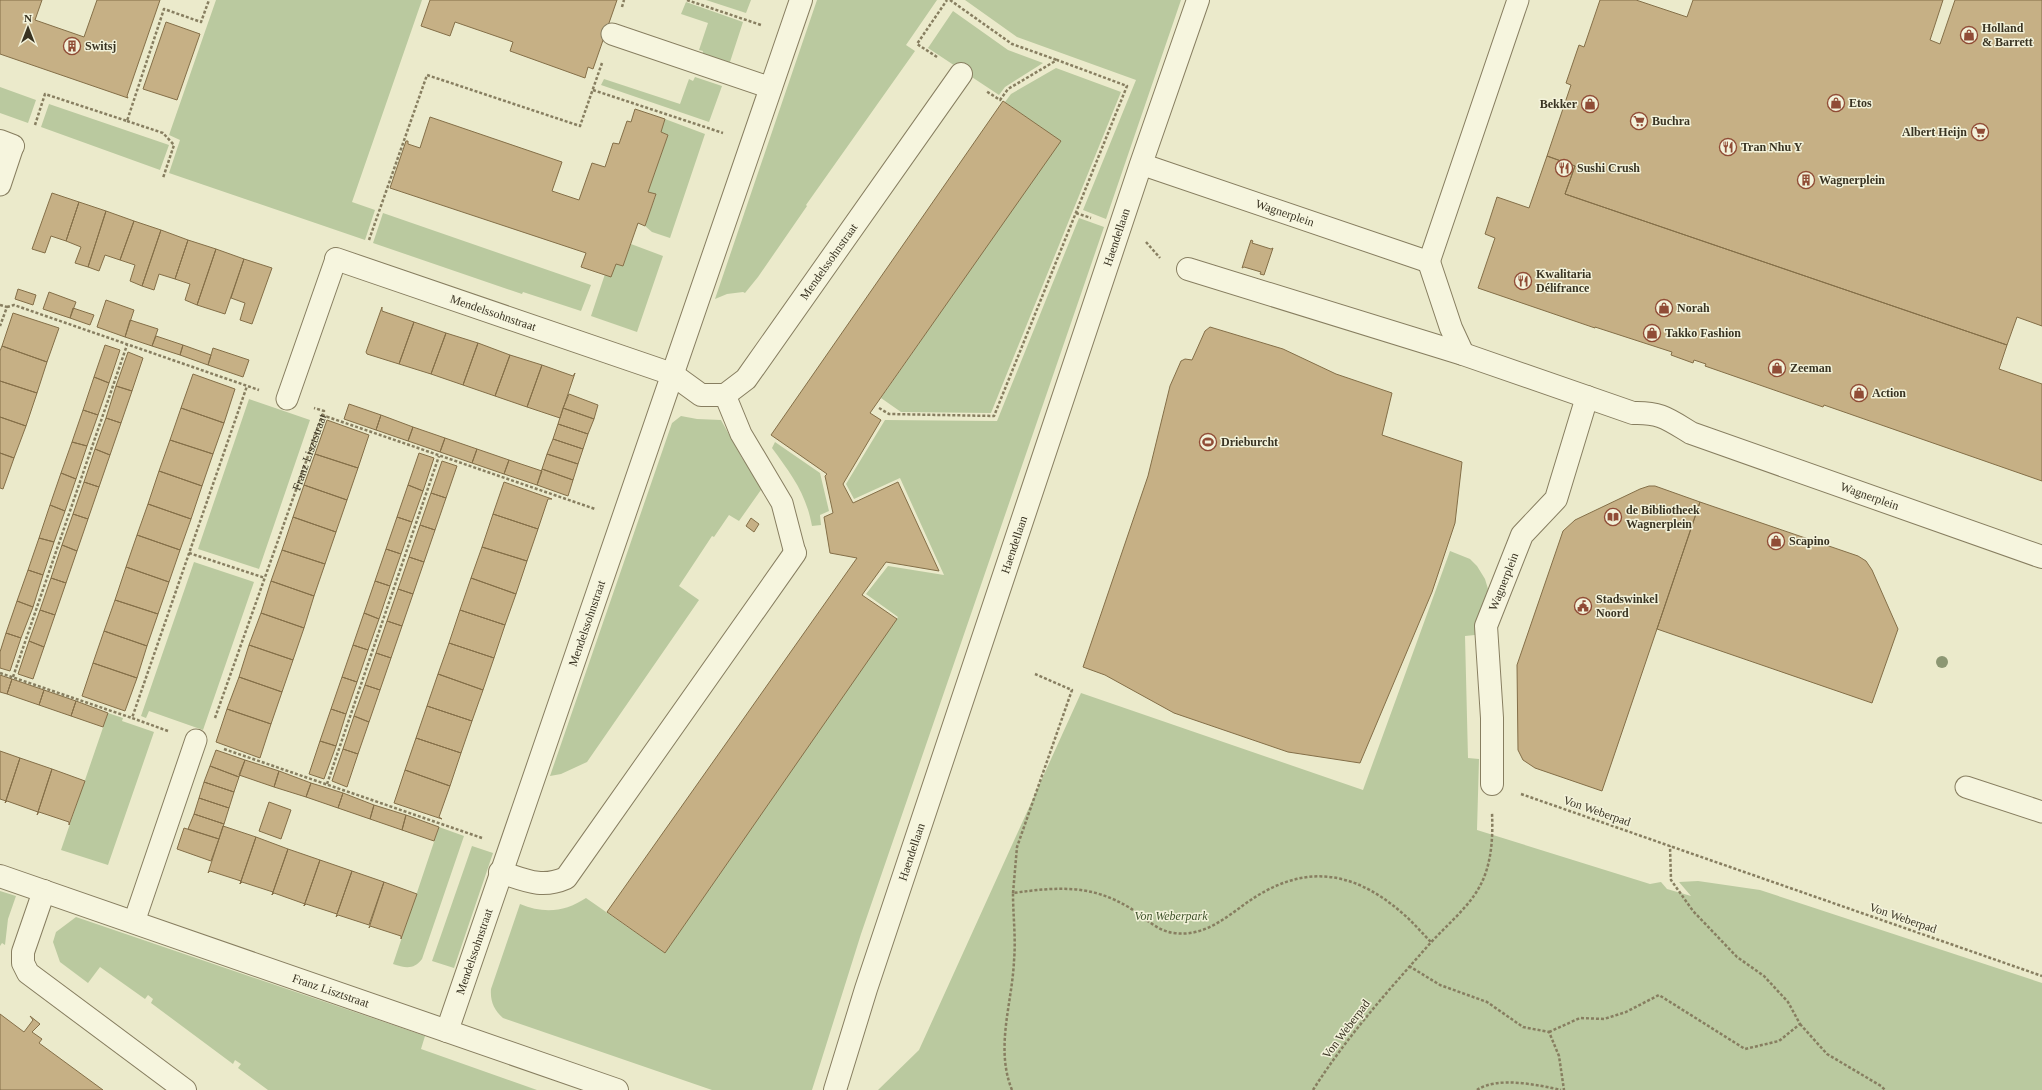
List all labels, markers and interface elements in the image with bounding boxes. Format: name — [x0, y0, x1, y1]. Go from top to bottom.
north arrow — [8, 8, 48, 48]
text: N — [24, 12, 32, 24]
place label: Holland & Barrett — [1982, 21, 2033, 49]
shop icon: Holland & Barrett — [1959, 25, 1979, 45]
building icon: Switsj — [62, 36, 82, 56]
place label: Switsj — [85, 39, 116, 53]
shop icon: Etos — [1826, 93, 1846, 113]
shop icon: Bekker — [1580, 94, 1600, 114]
place label: Etos — [1849, 96, 1872, 110]
place label: Bekker — [1540, 97, 1578, 111]
supermarket icon: Buchra — [1629, 111, 1649, 131]
place label: Buchra — [1652, 114, 1690, 128]
supermarket icon: Albert Heijn — [1970, 122, 1990, 142]
place label: Albert Heijn — [1902, 125, 1967, 139]
restaurant icon: Tran Nhu Y — [1718, 137, 1738, 157]
place label: Tran Nhu Y — [1741, 140, 1803, 154]
restaurant icon: Sushi Crush — [1554, 158, 1574, 178]
place label: Sushi Crush — [1577, 161, 1640, 175]
building icon: Wagnerplein — [1796, 170, 1816, 190]
place label: Wagnerplein — [1819, 173, 1885, 187]
street label: Wagnerplein — [1254, 197, 1316, 229]
street label: Haendellaan — [1100, 207, 1133, 268]
street label: Mendelssohnstraat — [797, 220, 861, 302]
place label: Kwalitaria Délifrance — [1536, 267, 1591, 295]
restaurant icon: Kwalitaria Délifrance — [1513, 271, 1533, 291]
street label: Mendelssohnstraat — [448, 292, 539, 334]
shop icon: Norah — [1654, 298, 1674, 318]
place label: Norah — [1677, 301, 1710, 315]
shop icon: Takko Fashion — [1642, 323, 1662, 343]
place label: Takko Fashion — [1665, 326, 1741, 340]
shop icon: Zeeman — [1767, 358, 1787, 378]
place label: Zeeman — [1790, 361, 1832, 375]
shop icon: Action — [1849, 383, 1869, 403]
place label: Action — [1872, 386, 1906, 400]
street label: Franz Lisztstraat — [289, 411, 330, 492]
sports icon: Drieburcht — [1198, 432, 1218, 452]
place label: Drieburcht — [1221, 435, 1278, 449]
street label: Wagnerplein — [1839, 479, 1901, 513]
place label: de Bibliotheek Wagnerplein — [1626, 503, 1700, 531]
library icon: de Bibliotheek Wagnerplein — [1603, 507, 1623, 527]
street label: Haendellaan — [998, 514, 1030, 575]
shop icon: Scapino — [1766, 531, 1786, 551]
place label: Scapino — [1789, 534, 1830, 548]
street label: Wagnerplein — [1486, 551, 1521, 613]
street label: Mendelssohnstraat — [566, 578, 608, 668]
place label: Stadswinkel Noord — [1596, 592, 1659, 620]
public building icon: Stadswinkel Noord — [1573, 596, 1593, 616]
street label: Von Weberpad — [1562, 793, 1632, 829]
street label: Haendellaan — [896, 821, 928, 883]
street label: Von Weberpad — [1868, 900, 1938, 936]
street label: Mendelssohnstraat — [453, 906, 496, 996]
park label: Von Weberpark — [1134, 909, 1208, 923]
street label: Franz Lisztstraat — [290, 971, 372, 1011]
street label: Von Weberpad — [1319, 997, 1373, 1061]

